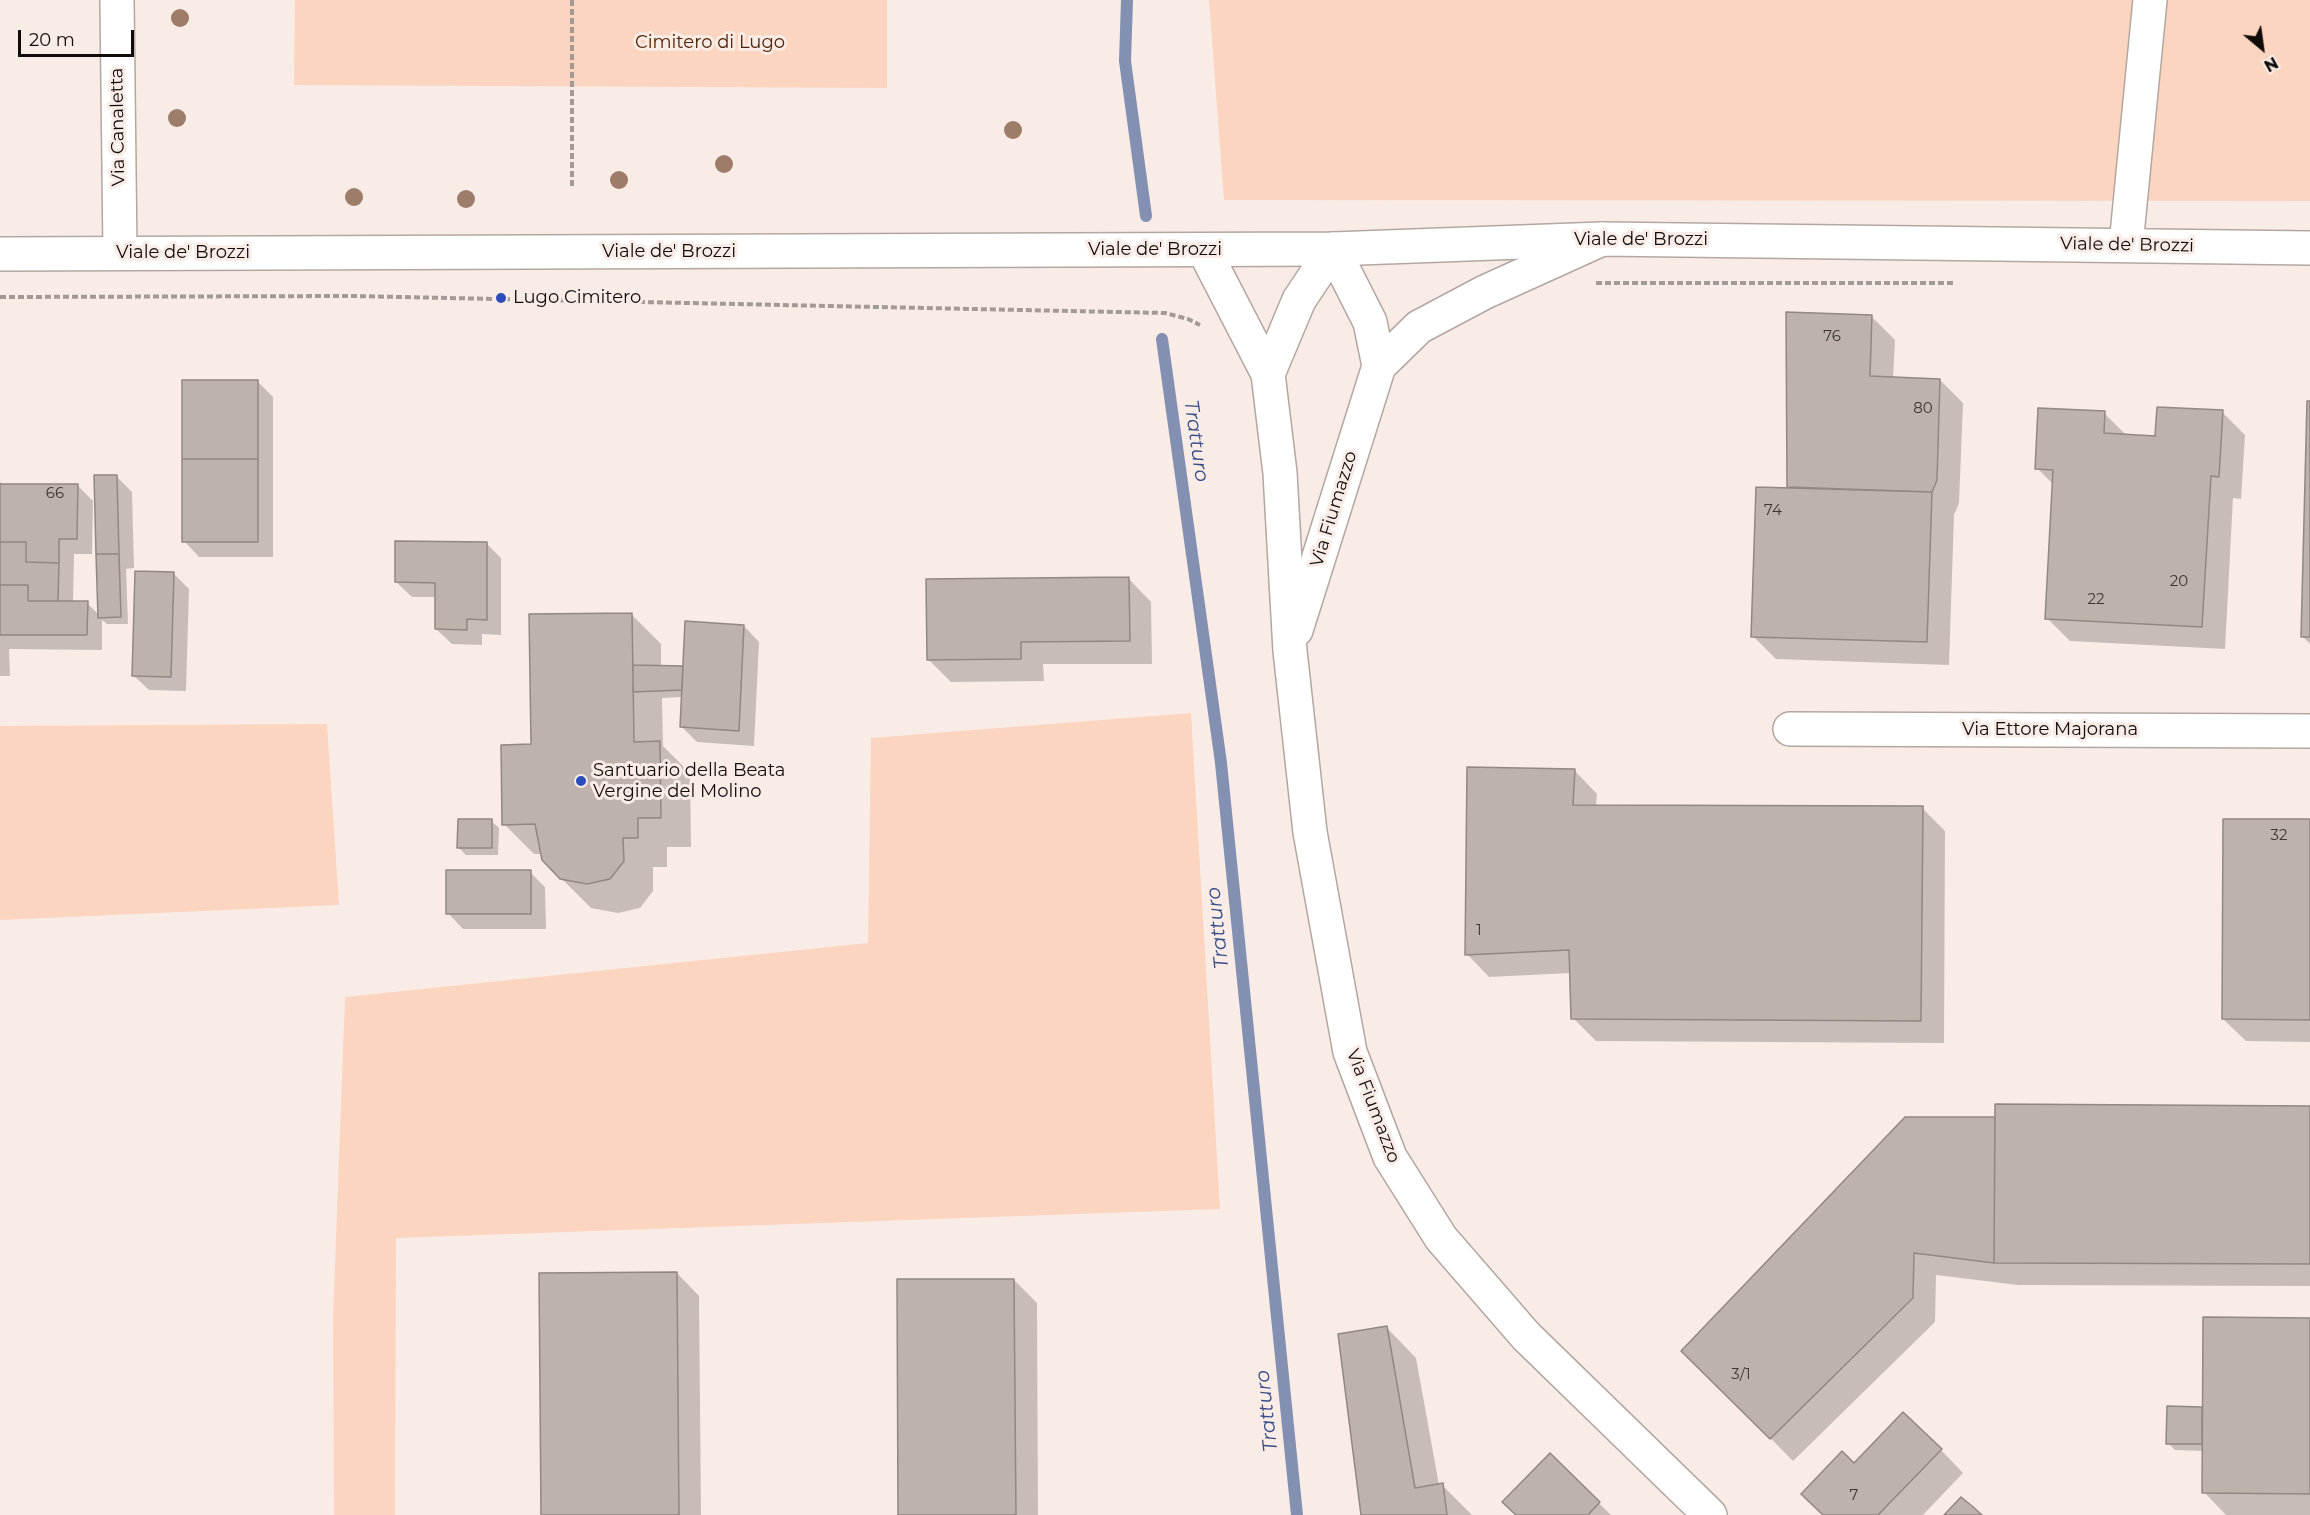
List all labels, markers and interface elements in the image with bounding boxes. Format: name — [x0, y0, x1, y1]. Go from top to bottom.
scale bar — [21, 18, 136, 56]
north arrow — [2232, 18, 2292, 78]
text: 20 m — [29, 29, 75, 51]
park label: Cimitero di Lugo — [635, 32, 785, 54]
text: N — [2261, 53, 2281, 76]
street label: Via Canaletta — [106, 67, 130, 187]
street label: Viale de' Brozzi — [1574, 229, 1708, 251]
street label: Viale de' Brozzi — [2060, 233, 2194, 257]
street label: Viale de' Brozzi — [1088, 239, 1222, 261]
street label: Viale de' Brozzi — [602, 241, 736, 263]
street label: Viale de' Brozzi — [116, 242, 250, 264]
place label: Lugo Cimitero — [513, 287, 641, 309]
marker: Lugo Cimitero — [494, 291, 508, 305]
house number: 76 — [1823, 328, 1841, 346]
water label: Tratturo — [1178, 399, 1214, 483]
house number: 80 — [1913, 400, 1933, 418]
street label: Via Fiumazzo — [1306, 448, 1362, 570]
house number: 66 — [46, 485, 64, 503]
house number: 74 — [1764, 502, 1782, 520]
house number: 20 — [2170, 573, 2188, 591]
house number: 22 — [2087, 591, 2105, 609]
street label: Via Ettore Majorana — [1962, 719, 2138, 741]
place label: Santuario della Beata Vergine del Molino — [593, 760, 785, 802]
marker: Santuario della Beata Vergine del Molino — [574, 774, 588, 788]
house number: 32 — [2271, 827, 2287, 845]
water label: Tratturo — [1202, 886, 1234, 970]
house number: 1 — [1476, 922, 1482, 940]
street label: Via Fiumazzo — [1341, 1046, 1405, 1166]
house number: 3/1 — [1731, 1366, 1751, 1384]
water label: Tratturo — [1251, 1369, 1283, 1453]
house number: 7 — [1850, 1487, 1858, 1505]

